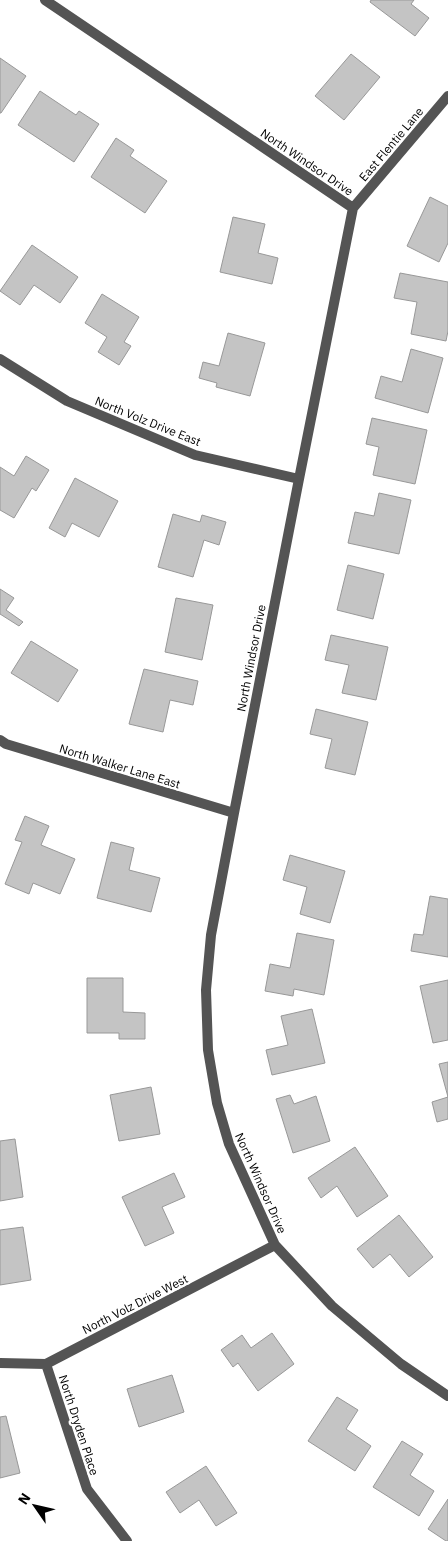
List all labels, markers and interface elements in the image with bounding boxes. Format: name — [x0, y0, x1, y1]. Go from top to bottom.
street label: East Flentie Lane — [356, 104, 427, 184]
street label: North Windsor Drive — [258, 125, 357, 199]
street label: North Volz Drive East — [93, 393, 203, 449]
street label: North Windsor Drive — [233, 603, 269, 713]
street label: North Walker Lane East — [58, 740, 182, 792]
street label: North Windsor Drive — [232, 1130, 290, 1236]
street label: North Volz Drive West — [80, 1271, 190, 1337]
street label: North Dryden Place — [56, 1373, 102, 1478]
north arrow — [10, 1481, 60, 1531]
text: N — [14, 1489, 35, 1508]

